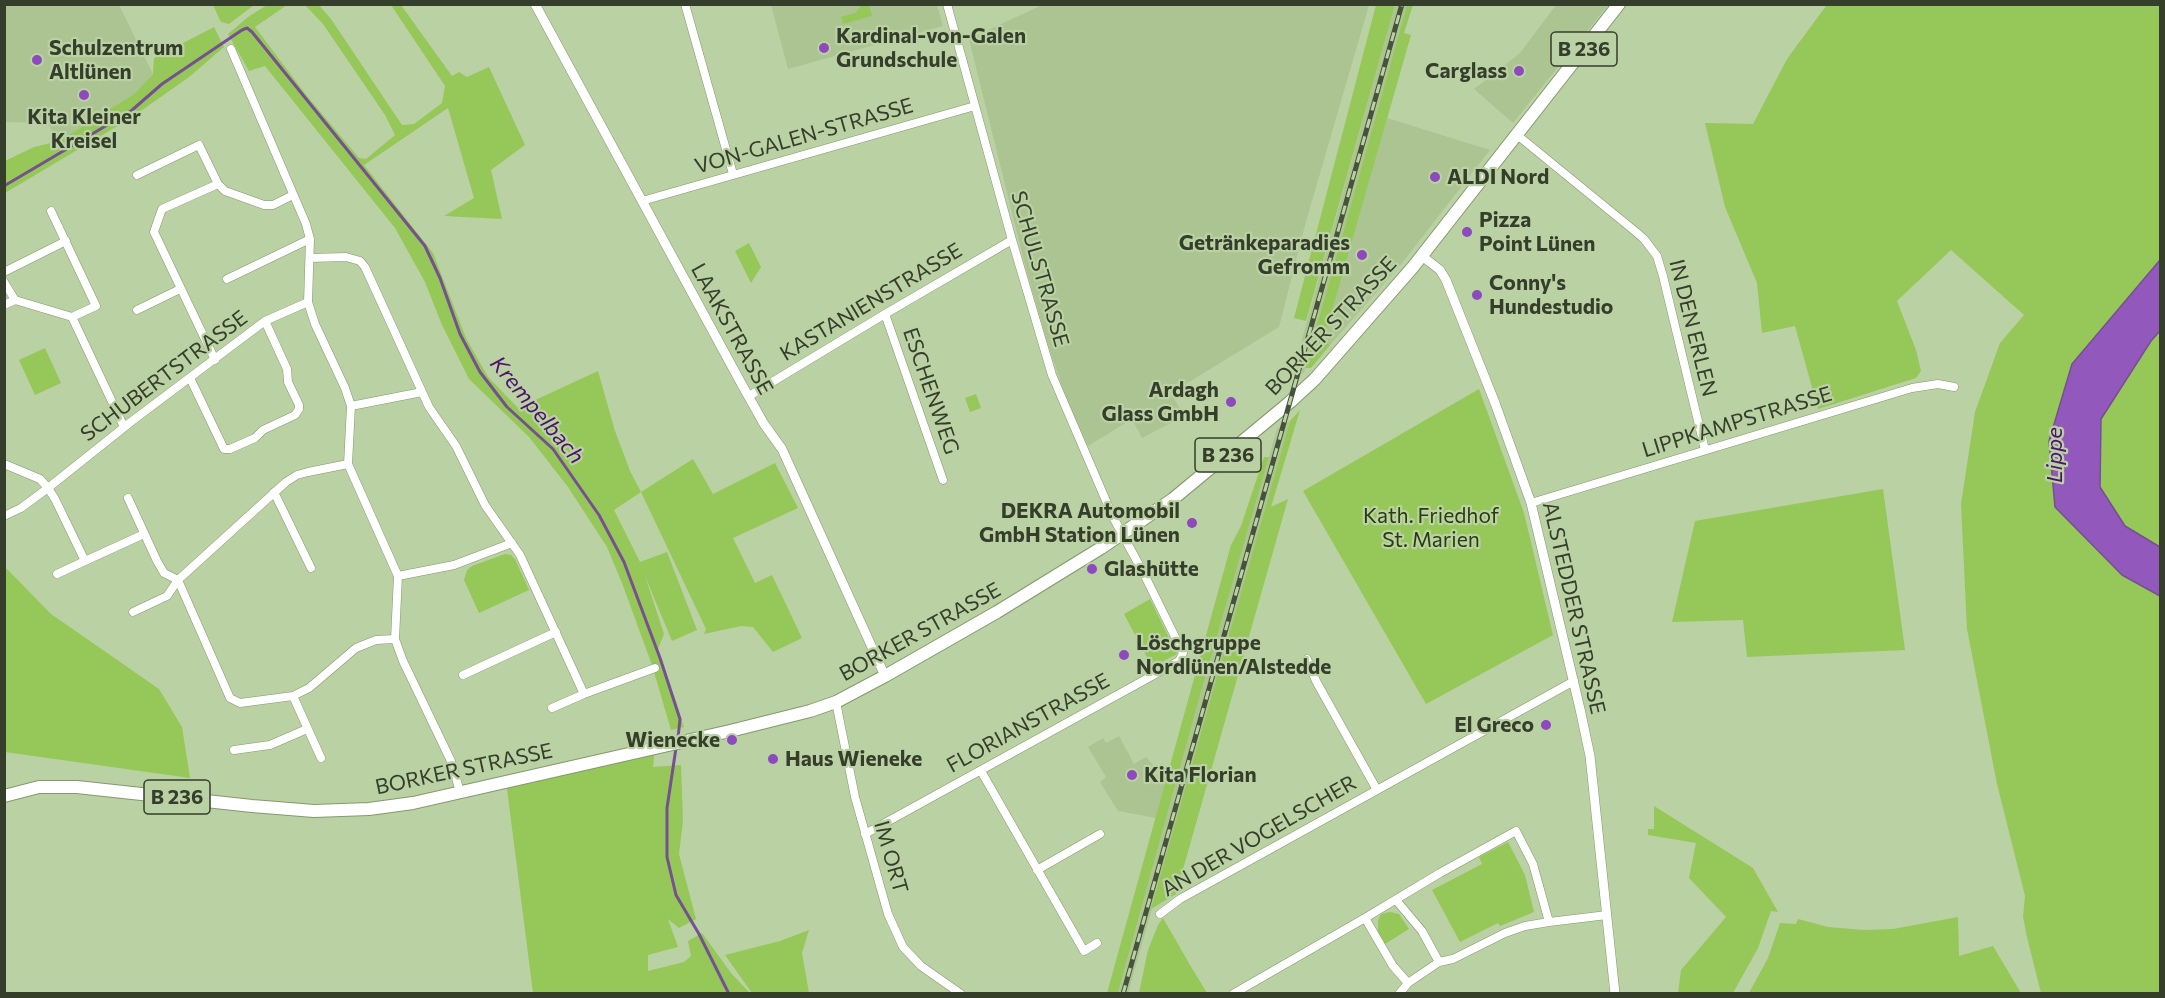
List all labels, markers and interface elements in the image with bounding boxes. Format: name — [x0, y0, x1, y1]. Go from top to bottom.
place label: Kardinal-von-Galen Grundschule — [836, 23, 1026, 73]
road number: B 236 — [1551, 32, 1617, 66]
place label: Schulzentrum Altlünen — [49, 35, 183, 85]
marker: Kardinal-von-Galen Grundschule — [817, 41, 831, 55]
marker: Schulzentrum Altlünen — [30, 53, 44, 67]
place label: Carglass — [1425, 58, 1507, 84]
marker: Carglass — [1512, 64, 1526, 78]
marker: Kita Kleiner Kreisel — [77, 88, 91, 102]
street label: VON-GALEN-STRASSE — [692, 93, 916, 179]
place label: Kita Kleiner Kreisel — [27, 104, 141, 154]
place label: ALDI Nord — [1447, 164, 1549, 190]
marker: ALDI Nord — [1428, 170, 1442, 184]
street label: SCHULSTRASSE — [1006, 188, 1074, 350]
place label: Pizza Point Lünen — [1479, 207, 1595, 257]
marker: Pizza Point Lünen — [1460, 225, 1474, 239]
place label: Getränkeparadies Gefromm — [1179, 230, 1350, 280]
street label: KASTANIENSTRASSE — [775, 238, 967, 366]
marker: Getränkeparadies Gefromm — [1355, 248, 1369, 262]
street label: BORKER STRASSE — [1260, 251, 1402, 401]
street label: IN DEN ERLEN — [1664, 257, 1722, 399]
street label: LAAKSTRASSE — [686, 259, 778, 399]
place label: Conny's Hundestudio — [1489, 270, 1613, 320]
marker: Conny's Hundestudio — [1470, 288, 1484, 302]
street label: SCHUBERTSTRASSE — [76, 305, 252, 447]
street label: ESCHENWEG — [898, 324, 964, 458]
water label: Krempelbach — [484, 351, 590, 469]
place label: Ardagh Glass GmbH — [1102, 377, 1219, 427]
street label: LIPPKAMPSTRASSE — [1639, 381, 1835, 463]
marker: Ardagh Glass GmbH — [1224, 395, 1238, 409]
water label: Lippe — [2042, 427, 2068, 483]
road number: B 236 — [1195, 438, 1261, 472]
place label: DEKRA Automobil GmbH Station Lünen — [979, 498, 1180, 548]
street label: ALSTEDDER STRASSE — [1537, 499, 1611, 717]
park label: Kath. Friedhof St. Marien — [1363, 503, 1499, 553]
marker: DEKRA Automobil GmbH Station Lünen — [1185, 516, 1199, 530]
place label: Glashütte — [1104, 556, 1199, 582]
marker: Glashütte — [1085, 562, 1099, 576]
street label: BORKER STRASSE — [835, 577, 1005, 687]
place label: Löschgruppe Nordlünen/Alstedde — [1136, 630, 1331, 680]
marker: Löschgruppe Nordlünen/Alstedde — [1117, 648, 1131, 662]
street label: FLORIANSTRASSE — [942, 668, 1114, 778]
place label: El Greco — [1454, 712, 1534, 738]
marker: El Greco — [1539, 718, 1553, 732]
place label: Wienecke — [625, 727, 720, 753]
marker: Wienecke — [725, 733, 739, 747]
street label: BORKER STRASSE — [373, 738, 555, 800]
place label: Haus Wieneke — [785, 746, 922, 772]
marker: Haus Wieneke — [766, 752, 780, 766]
place label: Kita Florian — [1144, 762, 1257, 788]
marker: Kita Florian — [1125, 768, 1139, 782]
street label: AN DER VOGELSCHER — [1157, 770, 1361, 902]
road number: B 236 — [144, 780, 210, 814]
street label: IM ORT — [869, 818, 913, 896]

